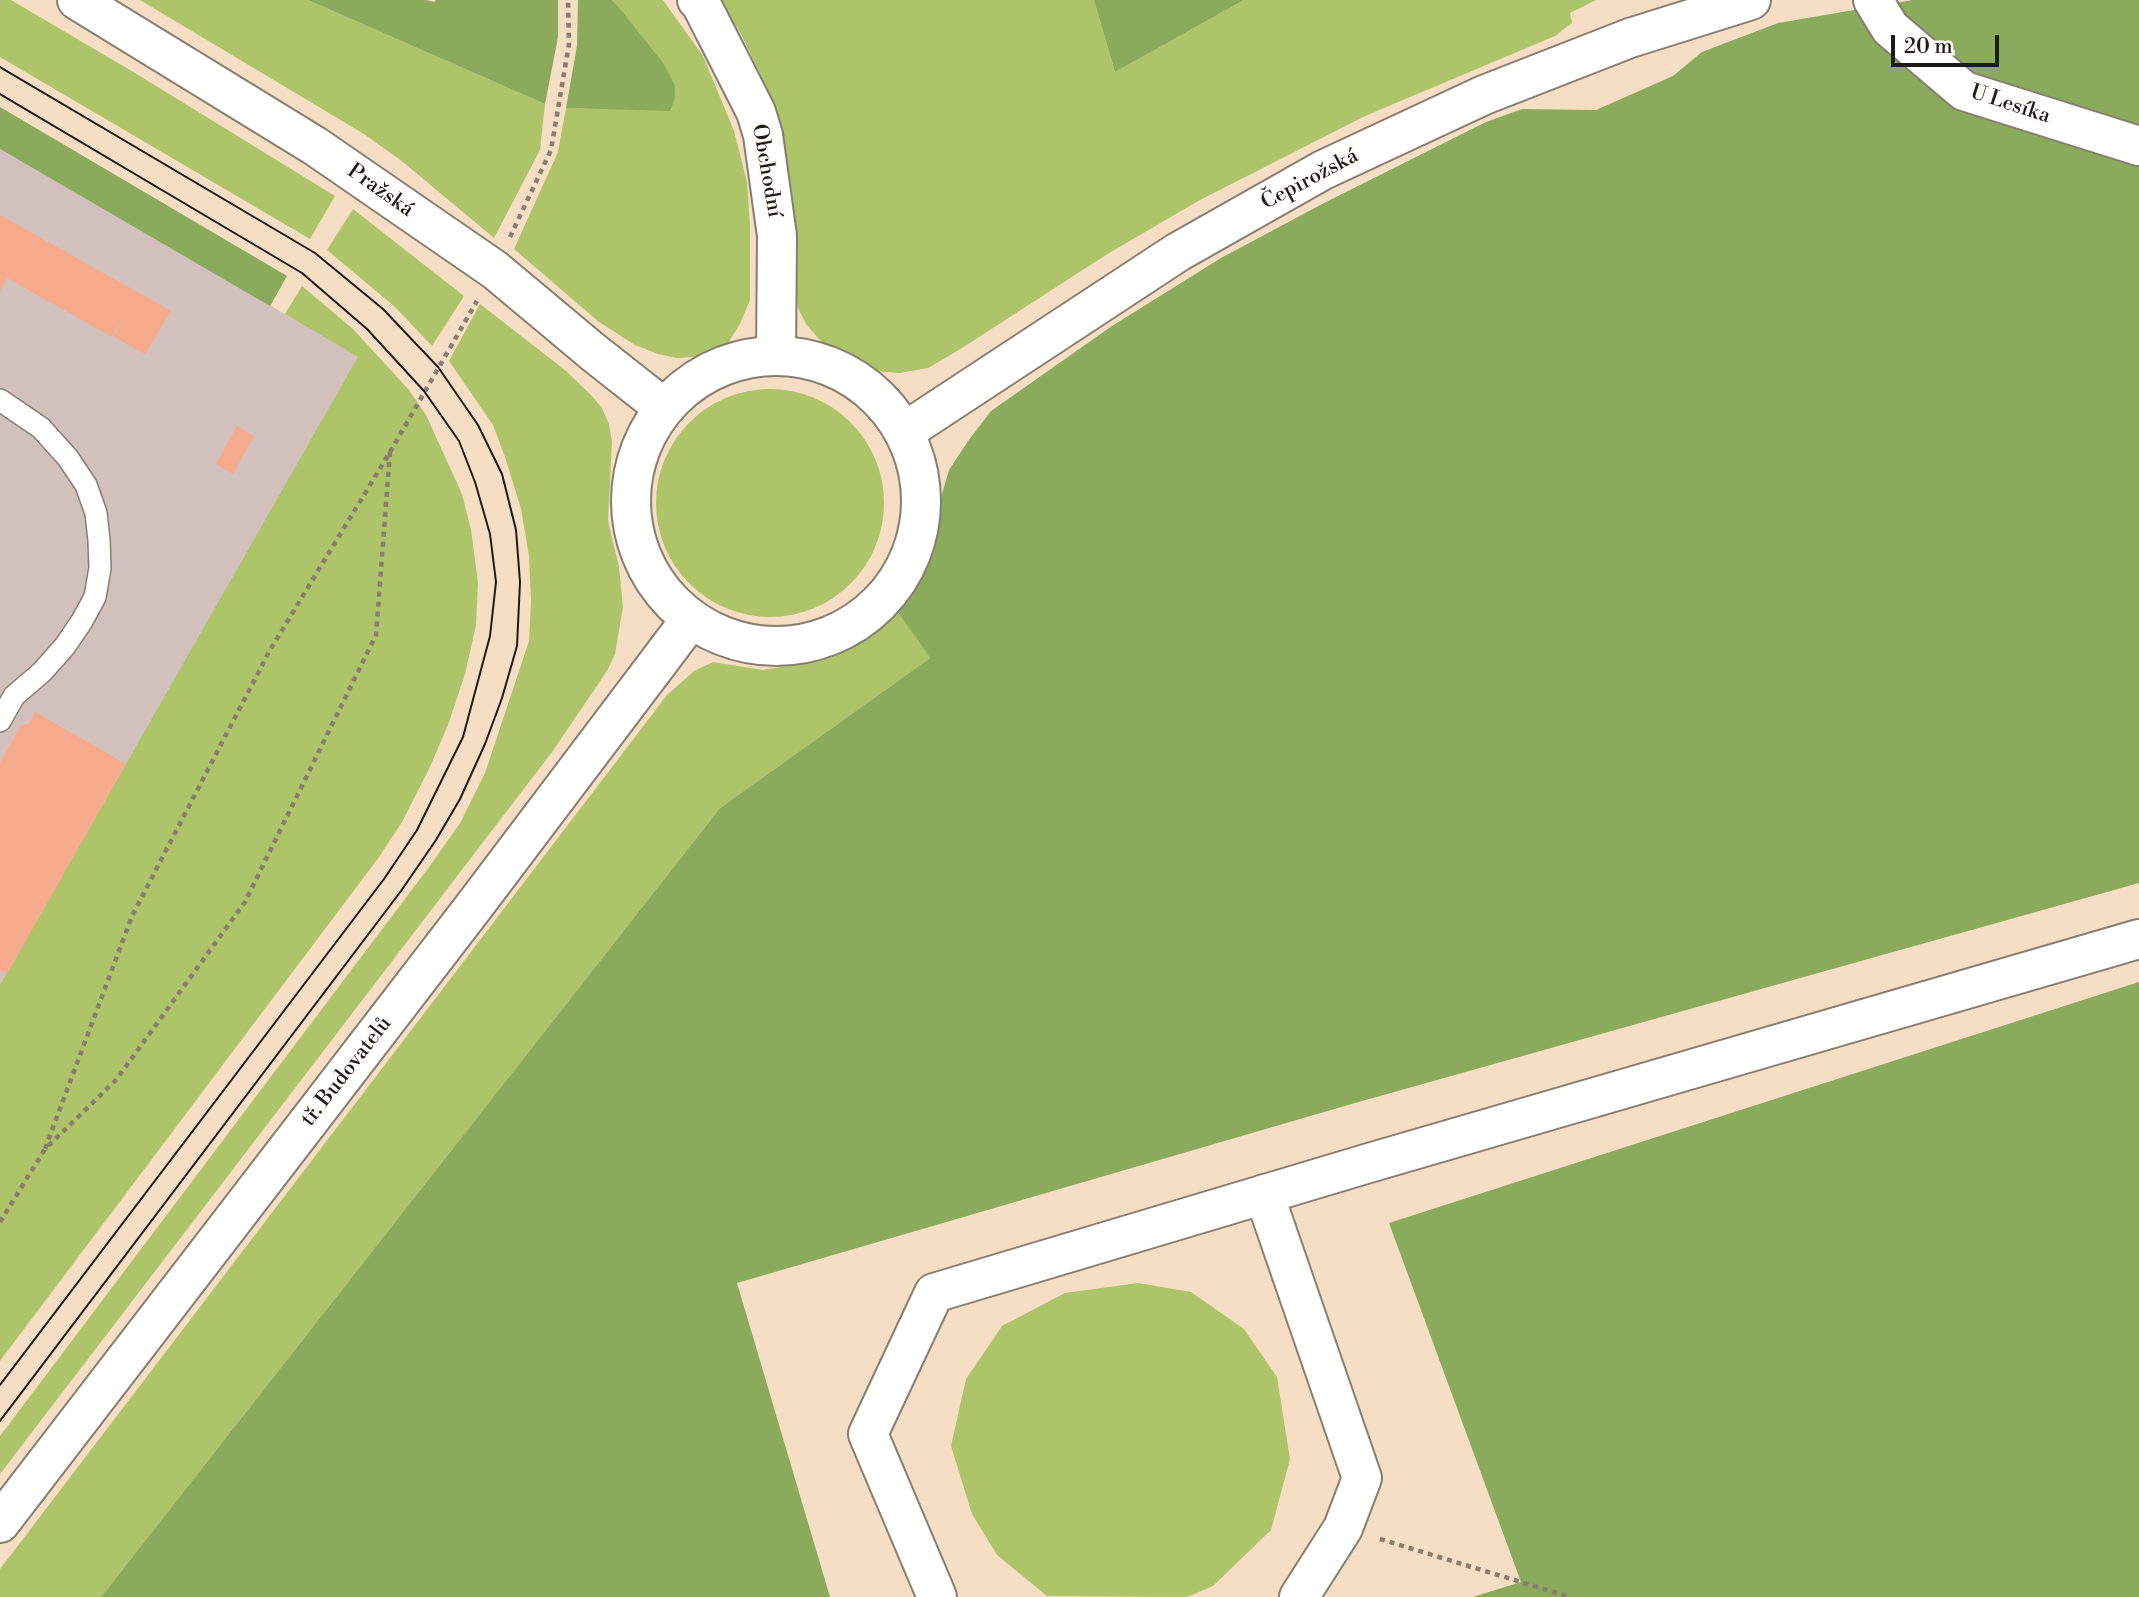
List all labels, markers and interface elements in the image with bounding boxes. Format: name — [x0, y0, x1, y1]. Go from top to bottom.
scale bar — [1894, 21, 2002, 65]
text: 20 m — [1904, 34, 1953, 60]
street label: U Lesíka — [1967, 80, 2053, 130]
street label: Obchodní — [745, 122, 787, 220]
street label: Čepirožská — [1257, 144, 1363, 216]
street label: Pražská — [342, 159, 418, 223]
street label: tř. Budovatelů — [296, 1012, 398, 1132]

